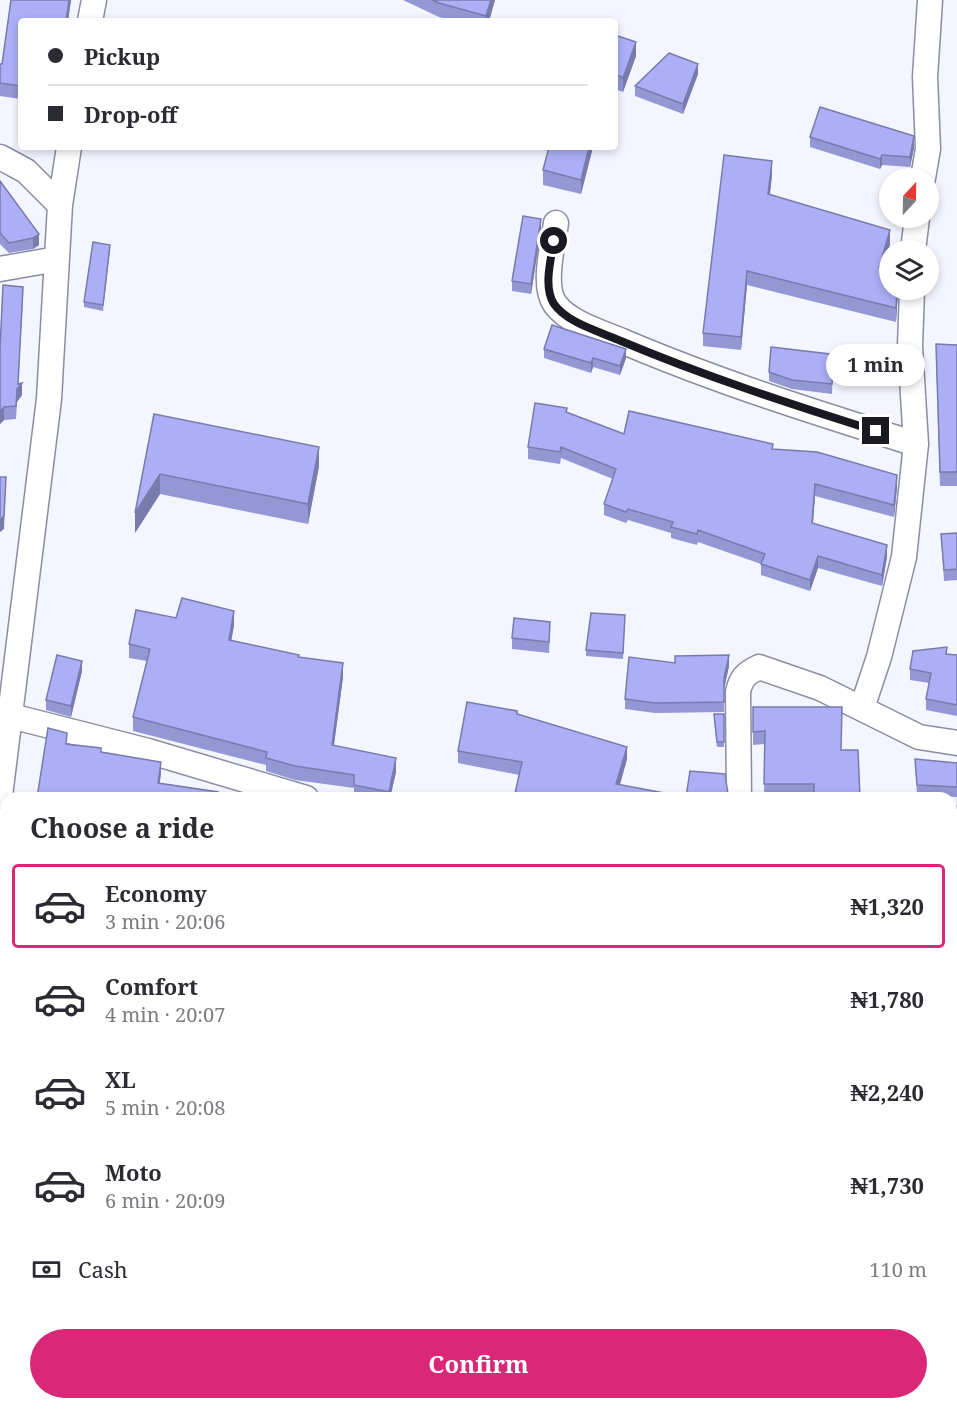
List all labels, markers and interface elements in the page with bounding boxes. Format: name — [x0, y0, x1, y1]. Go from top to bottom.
text: Pickup — [84, 41, 160, 71]
text: Drop-off — [84, 99, 177, 129]
north arrow — [879, 168, 939, 228]
map controls — [879, 168, 939, 300]
route start — [540, 227, 567, 254]
button: layers — [879, 240, 939, 300]
callout: 1 min — [826, 344, 926, 386]
text: 1 min — [847, 351, 904, 378]
route end — [862, 417, 889, 444]
text: Choose a ride — [30, 809, 215, 846]
text: Economy — [105, 878, 207, 908]
icon: car — [33, 879, 87, 933]
text: ₦1,320 — [850, 891, 924, 921]
text: 3 min · 20:06 — [105, 908, 225, 935]
text: Comfort — [105, 971, 198, 1001]
icon: car — [33, 972, 87, 1026]
text: ₦1,780 — [850, 984, 924, 1014]
text: 4 min · 20:07 — [105, 1001, 225, 1028]
text: XL — [105, 1064, 136, 1094]
icon: car — [33, 1065, 87, 1119]
text: ₦2,240 — [850, 1077, 924, 1107]
text: 5 min · 20:08 — [105, 1094, 225, 1121]
text: Moto — [105, 1157, 162, 1187]
icon: car — [33, 1158, 87, 1212]
text: ₦1,730 — [850, 1170, 924, 1200]
text: 6 min · 20:09 — [105, 1187, 225, 1214]
icon: cash — [30, 1253, 63, 1286]
text: Cash — [78, 1254, 128, 1284]
text: 110 m — [869, 1256, 927, 1283]
button: Confirm — [30, 1329, 927, 1398]

